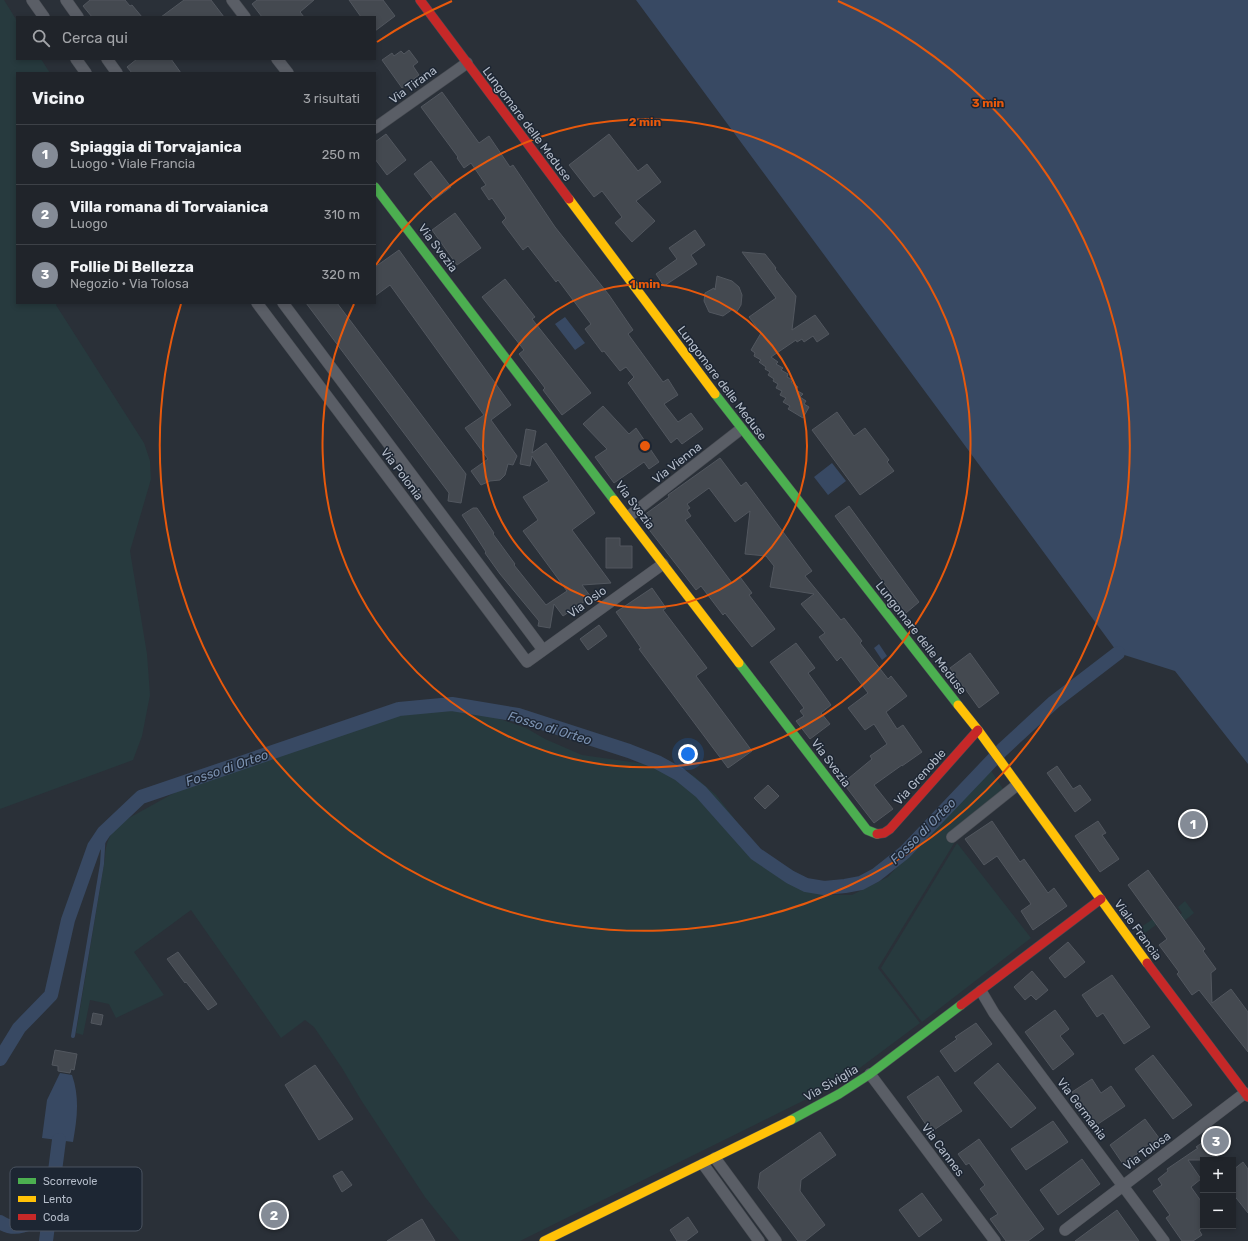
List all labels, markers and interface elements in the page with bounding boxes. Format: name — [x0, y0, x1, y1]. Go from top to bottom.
search box — [16, 16, 376, 60]
icon: search — [30, 27, 52, 49]
text: Cerca qui — [62, 29, 128, 47]
street label: Via Tirana — [387, 63, 439, 107]
street label: Lungomare delle Meduse — [479, 64, 575, 184]
text: Vicino — [32, 88, 85, 108]
text: 3 risultati — [303, 91, 360, 106]
text: 3 min — [972, 96, 1005, 110]
text: 2 min — [629, 115, 662, 129]
text: Spiaggia di Torvajanica — [70, 138, 242, 156]
text: 1 — [42, 147, 48, 162]
text: 250 m — [322, 147, 360, 162]
text: Luogo · Viale Francia — [70, 156, 195, 171]
text: Villa romana di Torvaianica — [70, 198, 268, 216]
text: 2 — [41, 207, 49, 222]
text: 310 m — [324, 207, 360, 222]
text: Luogo — [70, 216, 108, 231]
street label: Via Svezia — [415, 221, 461, 275]
text: Follie Di Bellezza — [70, 258, 194, 276]
text: 3 — [41, 267, 49, 282]
text: 320 m — [322, 267, 360, 282]
text: Negozio · Via Tolosa — [70, 276, 189, 291]
text: 1 min — [630, 277, 661, 291]
street label: Lungomare delle Meduse — [674, 323, 770, 443]
centre of rings — [638, 439, 652, 453]
street label: Via Vienna — [650, 439, 704, 487]
street label: Via Polonia — [378, 445, 426, 503]
street label: Via Svezia — [612, 478, 658, 532]
street label: Lungomare delle Meduse — [873, 579, 970, 697]
street label: Via Oslo — [565, 583, 609, 621]
water label: Fosso di Orteo — [506, 708, 594, 748]
street label: Via Svezia — [808, 736, 854, 790]
your location — [678, 744, 698, 764]
street label: Via Grenoble — [891, 746, 949, 808]
water label: Fosso di Orteo — [184, 747, 270, 789]
water label: Fosso di Orteo — [887, 795, 959, 867]
pin: 1 — [1180, 809, 1206, 839]
street label: Viale Francia — [1111, 897, 1165, 963]
street label: Via Siviglia — [802, 1062, 860, 1104]
street label: Via Germania — [1054, 1075, 1110, 1143]
street label: Via Cannes — [919, 1121, 967, 1179]
pin: 3 — [1203, 1126, 1229, 1156]
street label: Via Tolosa — [1121, 1129, 1173, 1173]
map controls — [1200, 1157, 1236, 1229]
button: + — [1200, 1157, 1236, 1193]
legend — [10, 1167, 142, 1231]
text: Scorrevole — [43, 1175, 97, 1188]
text: Lento — [43, 1193, 72, 1206]
button: − — [1200, 1193, 1236, 1229]
pin: 2 — [261, 1200, 287, 1230]
text: Coda — [43, 1211, 69, 1224]

